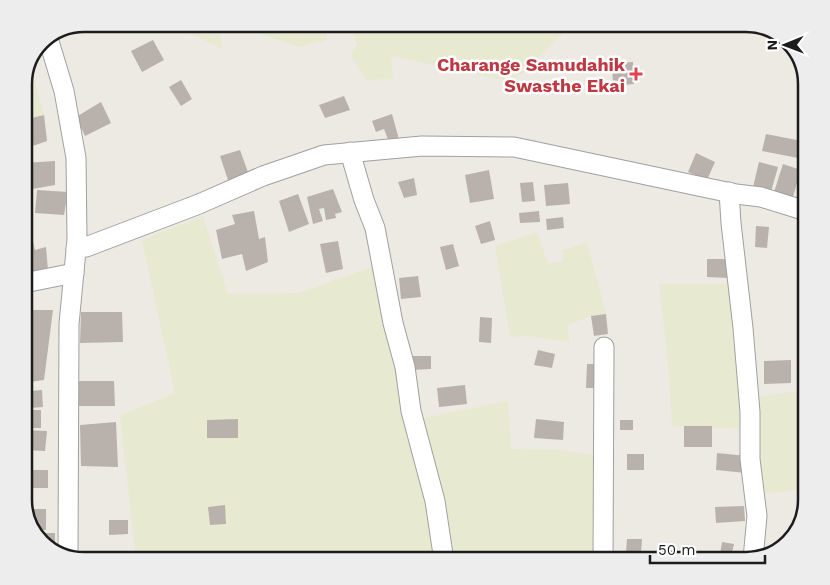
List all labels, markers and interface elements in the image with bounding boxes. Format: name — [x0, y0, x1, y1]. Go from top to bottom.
north arrow — [760, 20, 810, 70]
text: N — [764, 40, 780, 51]
place label: Charange Samudahik Swasthe Ekai — [437, 54, 626, 96]
marker: Charange Samudahik Swasthe Ekai — [629, 67, 643, 81]
scale bar — [650, 532, 765, 564]
text: 50 m — [658, 541, 695, 559]

